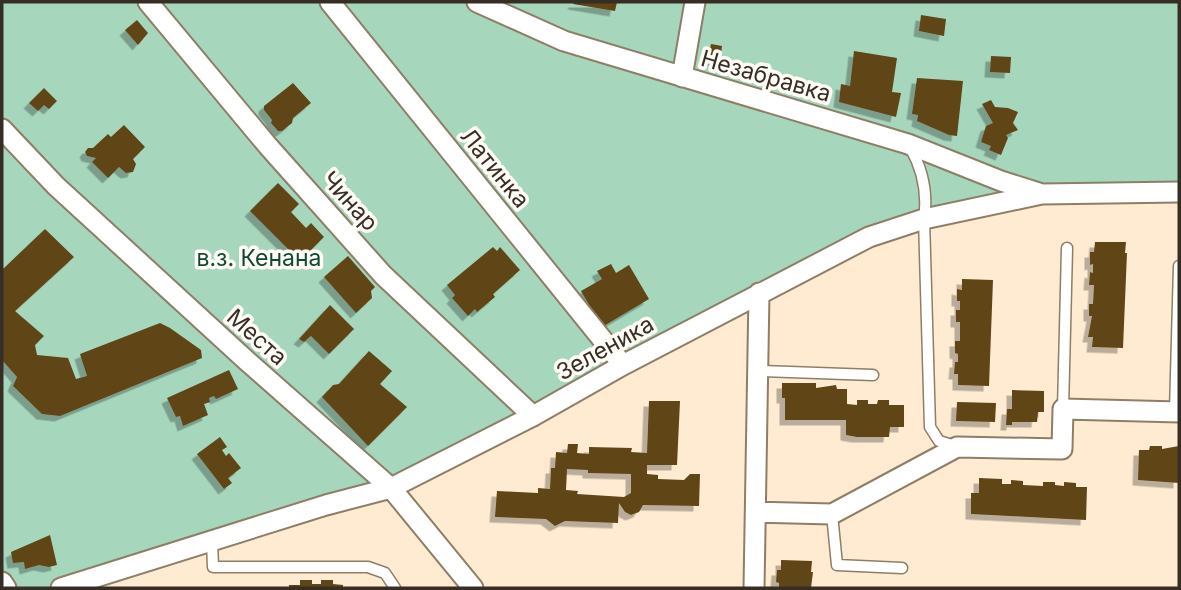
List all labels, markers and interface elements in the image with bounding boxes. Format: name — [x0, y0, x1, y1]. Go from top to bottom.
street label: Незабравка — [698, 44, 834, 108]
street label: Латинка — [455, 123, 535, 213]
street label: Чинар — [316, 166, 384, 236]
park label: в.з. Кенана — [196, 244, 322, 272]
street label: Места — [221, 303, 293, 371]
street label: Зеленика — [551, 310, 659, 386]

